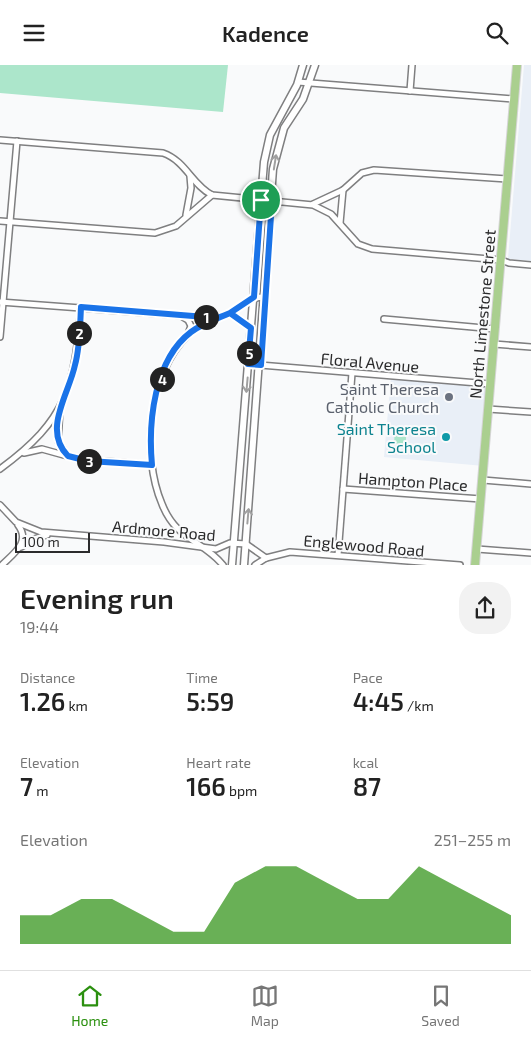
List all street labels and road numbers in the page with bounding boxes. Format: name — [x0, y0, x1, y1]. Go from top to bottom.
street label: North Limestone Street — [465, 229, 499, 399]
street label: Floral Avenue — [320, 348, 420, 376]
street label: Hampton Place — [357, 468, 469, 494]
street label: Ardmore Road — [112, 516, 216, 544]
street label: Englewood Road — [303, 530, 425, 560]

